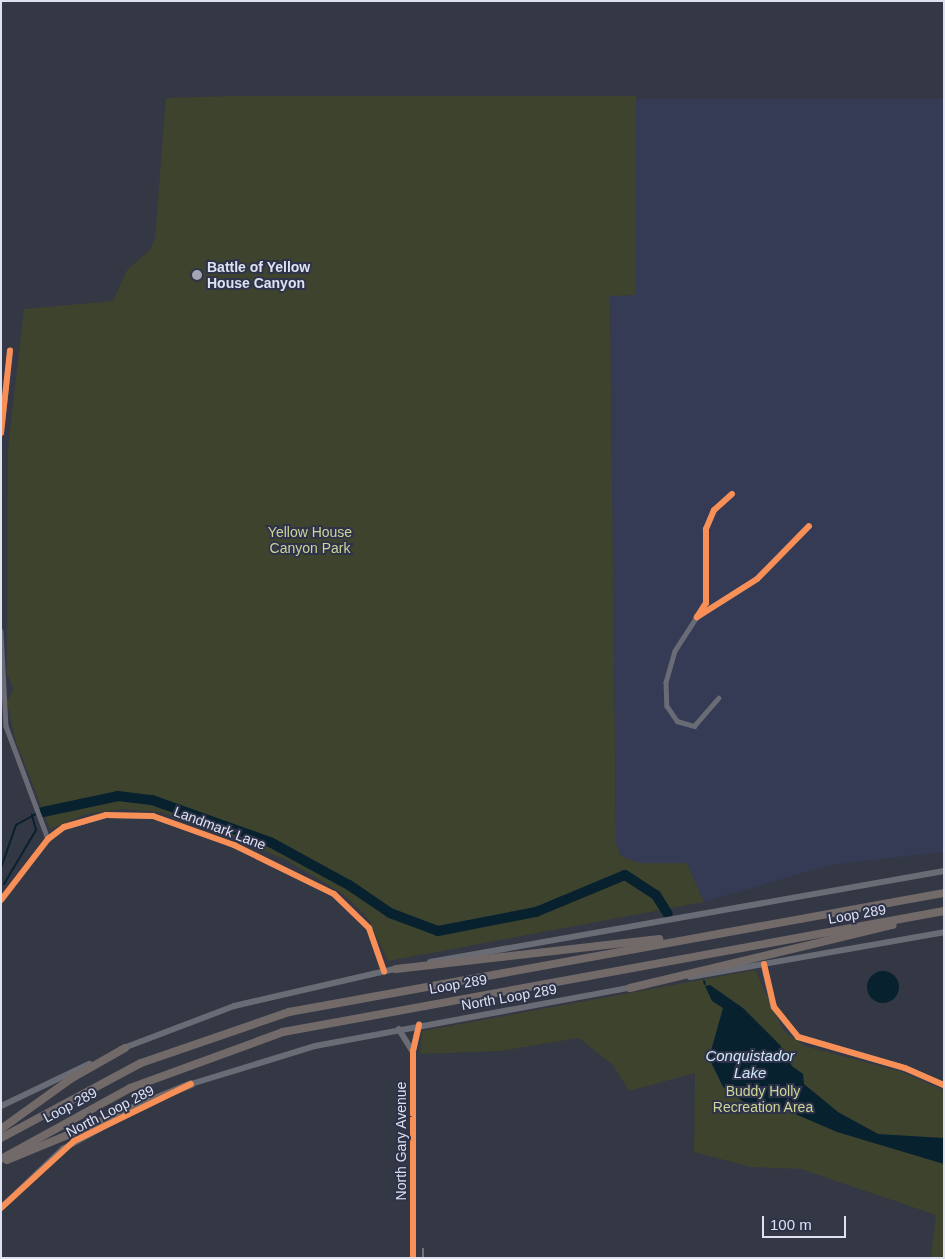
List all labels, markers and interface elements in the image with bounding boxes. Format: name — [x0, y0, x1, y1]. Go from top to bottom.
place label: Battle of Yellow House Canyon — [207, 259, 310, 292]
marker: Battle of Yellow House Canyon — [191, 269, 203, 281]
park label: Yellow House Canyon Park — [268, 524, 352, 556]
street label: Landmark Lane — [172, 803, 268, 853]
street label: Loop 289 — [827, 901, 887, 927]
street label: Loop 289 — [428, 971, 488, 997]
street label: North Loop 289 — [460, 980, 558, 1014]
water label: Conquistador Lake — [705, 1046, 795, 1081]
street label: North Gary Avenue — [393, 1081, 409, 1201]
street label: North Loop 289 — [63, 1082, 157, 1140]
park label: Buddy Holly Recreation Area — [712, 1083, 814, 1116]
street label: Loop 289 — [40, 1084, 100, 1126]
scale bar — [765, 1206, 849, 1238]
text: 100 m — [770, 1216, 812, 1233]

